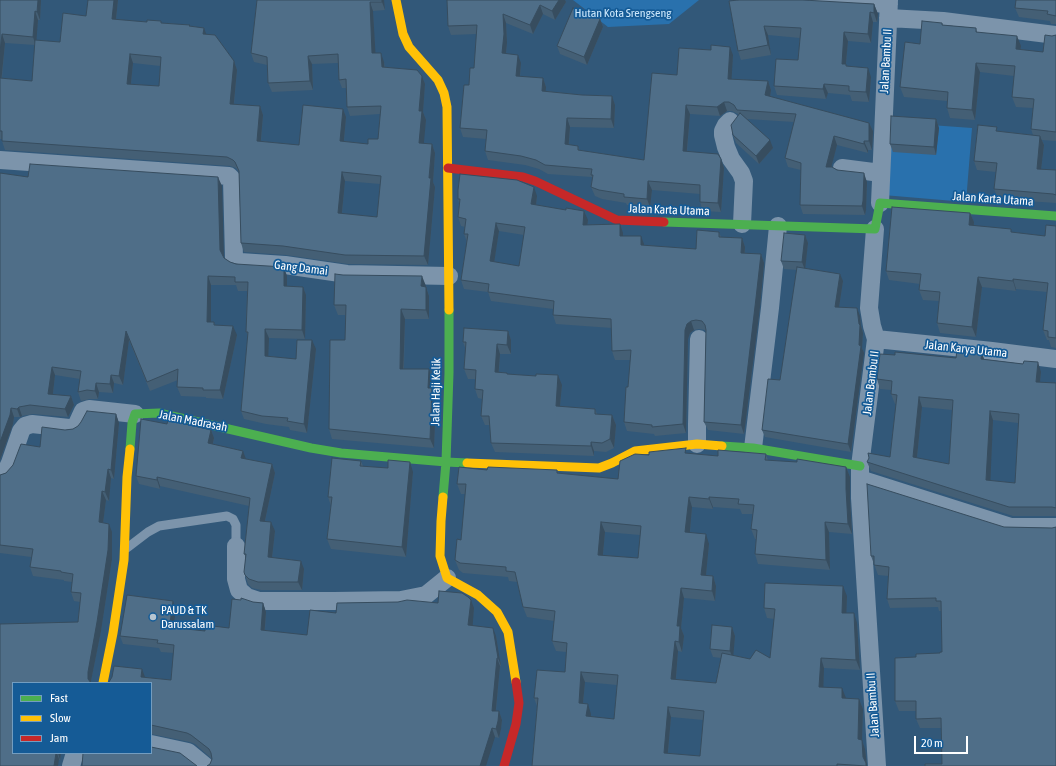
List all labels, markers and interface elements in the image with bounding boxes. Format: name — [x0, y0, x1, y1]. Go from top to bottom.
park label: Hutan Kota Srengseng — [575, 6, 671, 20]
street label: Jalan Bambu II — [877, 28, 895, 94]
street label: Jalan Karta Utama — [952, 189, 1034, 209]
street label: Jalan Karta Utama — [628, 201, 710, 219]
street label: Gang Damai — [273, 258, 329, 278]
street label: Jalan Karya Utama — [924, 338, 1008, 360]
street label: Jalan Bambu II — [860, 350, 882, 416]
street label: Jalan Haji Kelik — [428, 358, 444, 426]
street label: Jalan Madrasah — [158, 407, 228, 435]
place label: PAUD & TK Darussalam — [161, 603, 214, 631]
marker: PAUD & TK Darussalam — [148, 612, 158, 622]
street label: Jalan Bambu II — [864, 672, 882, 738]
legend — [12, 682, 152, 754]
text: Fast — [50, 691, 68, 705]
text: Slow — [50, 711, 71, 725]
scale bar — [916, 728, 970, 754]
text: Jam — [50, 731, 68, 745]
text: 20 m — [921, 736, 943, 750]

